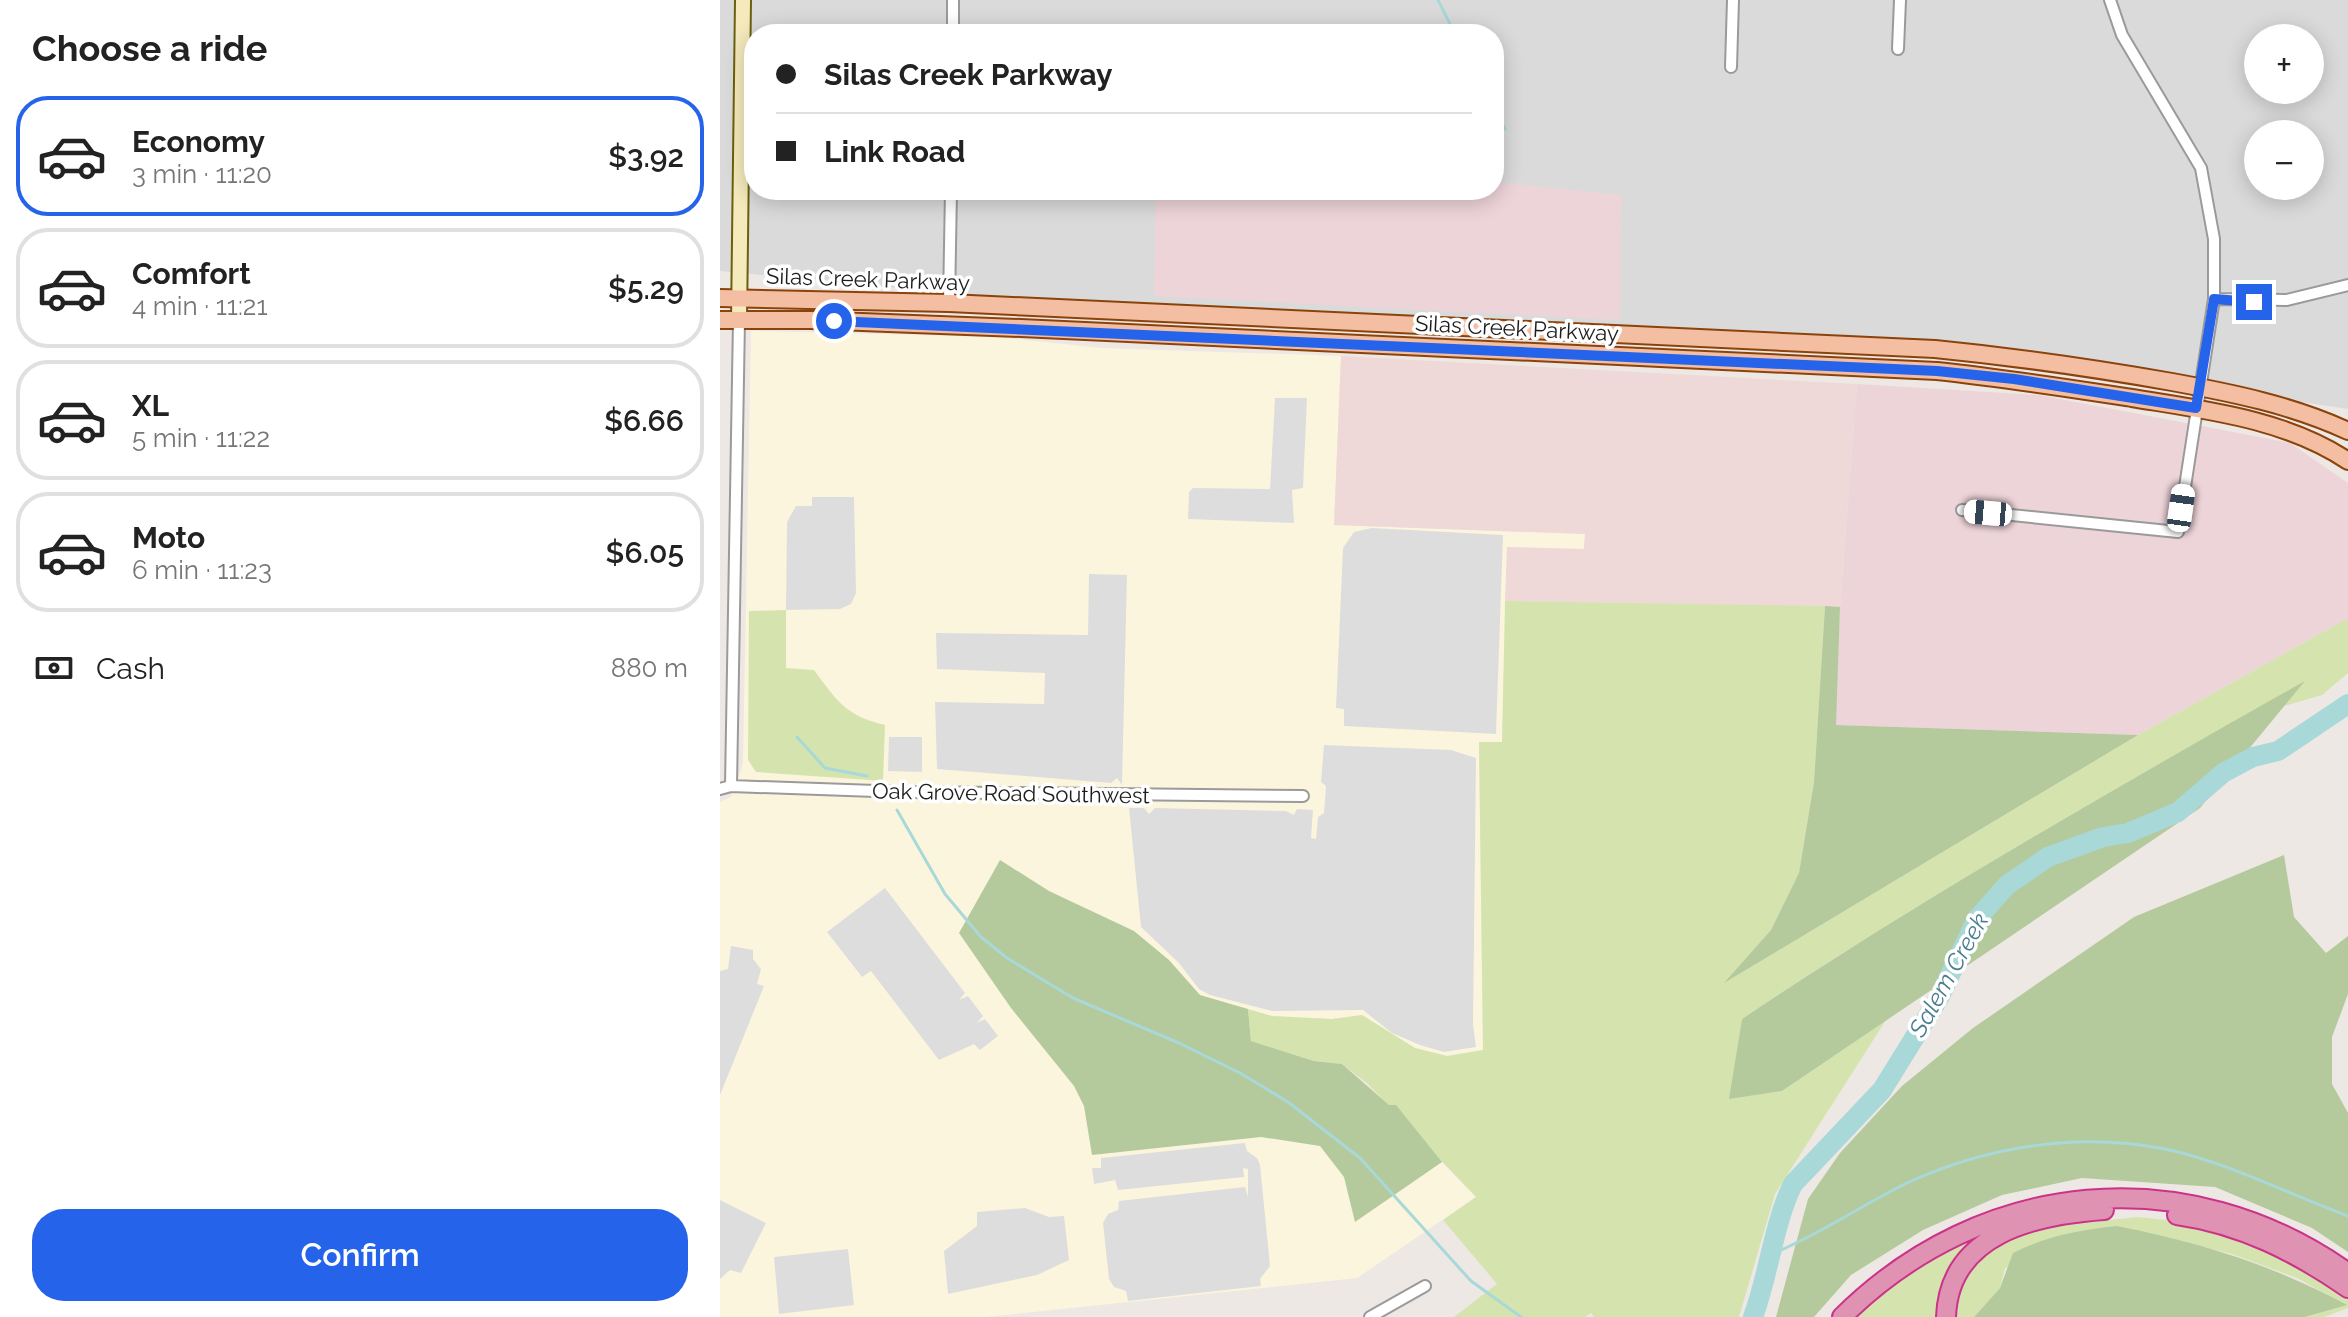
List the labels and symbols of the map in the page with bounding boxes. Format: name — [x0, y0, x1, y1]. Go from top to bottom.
street label: Silas Creek Parkway — [766, 262, 970, 296]
route end — [2236, 284, 2272, 320]
route start — [816, 303, 852, 339]
street label: Silas Creek Parkway — [1414, 310, 1620, 346]
car — [2166, 483, 2196, 533]
car — [1963, 499, 2013, 527]
street label: Oak Grove Road Southwest — [872, 778, 1151, 808]
water label: Salem Creek — [1902, 908, 1994, 1042]

